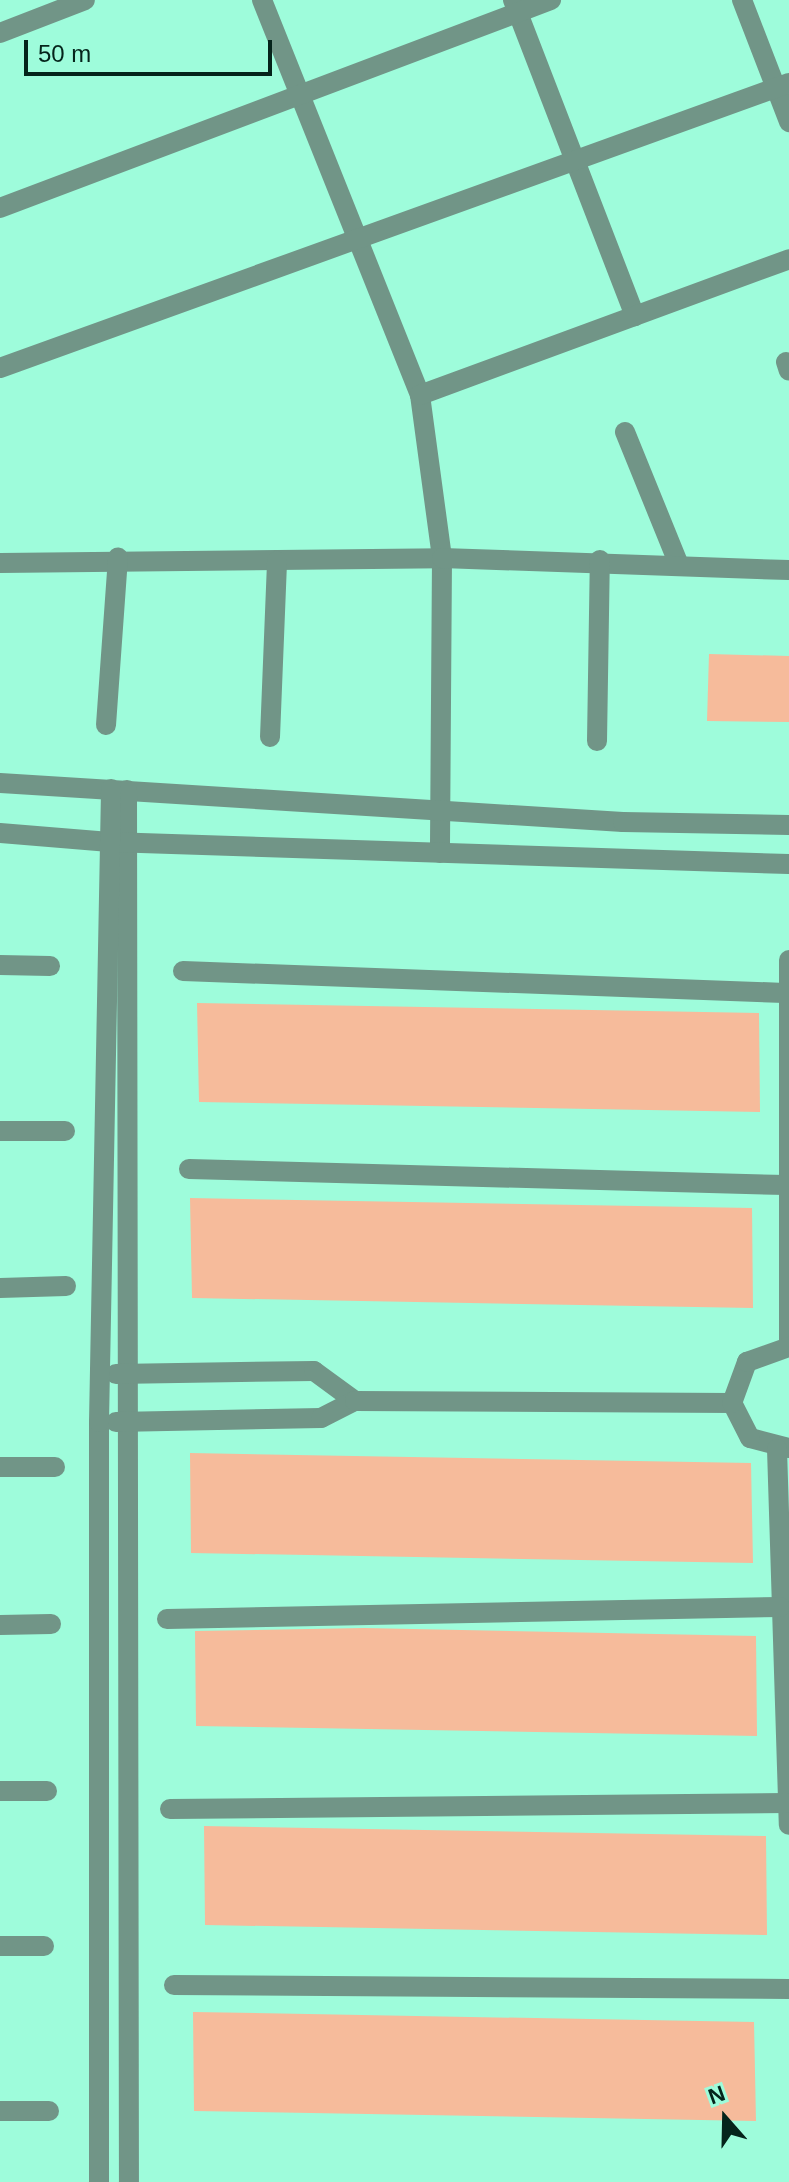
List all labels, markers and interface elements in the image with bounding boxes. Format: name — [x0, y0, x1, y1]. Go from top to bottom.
scale bar — [28, 24, 276, 74]
text: 50 m — [38, 40, 91, 67]
north arrow — [685, 2078, 765, 2158]
text: N — [705, 2081, 728, 2109]

